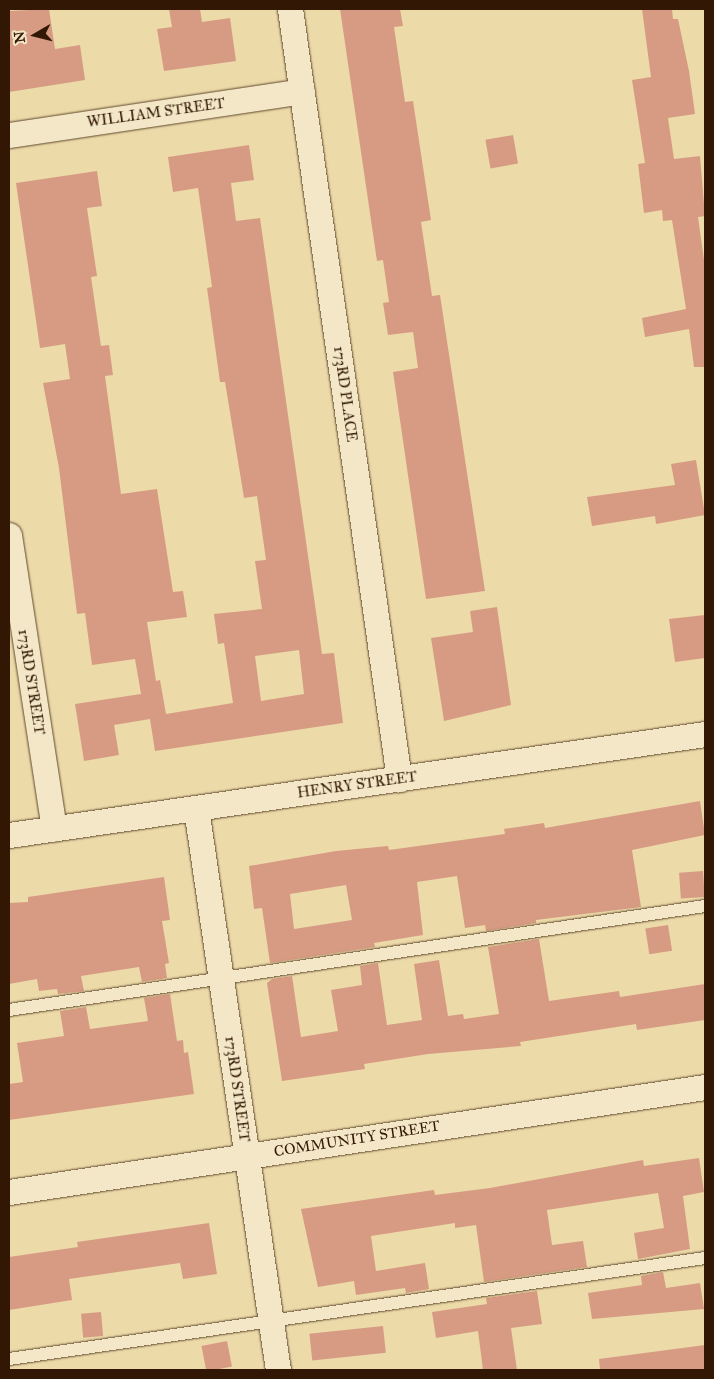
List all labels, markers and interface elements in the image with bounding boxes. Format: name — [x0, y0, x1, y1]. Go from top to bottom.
north arrow — [10, 10, 60, 60]
text: N — [10, 30, 29, 44]
street label: WILLIAM STREET — [86, 94, 226, 132]
street label: 173RD PLACE — [329, 345, 361, 443]
street label: 173RD STREET — [14, 628, 48, 736]
street label: HENRY STREET — [296, 768, 418, 802]
street label: 173RD STREET — [221, 1035, 253, 1143]
street label: COMMUNITY STREET — [273, 1117, 441, 1161]

